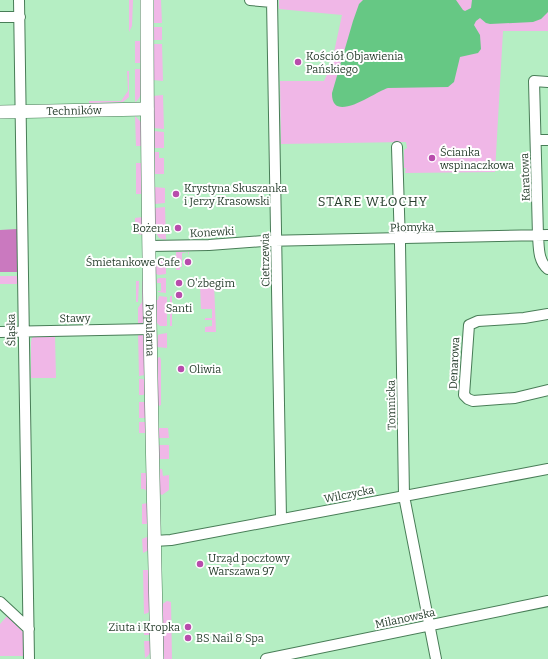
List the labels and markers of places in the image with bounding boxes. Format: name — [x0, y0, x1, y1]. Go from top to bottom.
place label: Kościół Objawienia Pańskiego — [306, 50, 403, 76]
marker: Kościół Objawienia Pańskiego — [293, 57, 303, 67]
place label: Ścianka wspinaczkowa — [439, 145, 514, 172]
marker: Ścianka wspinaczkowa — [427, 153, 437, 163]
place label: Krystyna Skuszanka i Jerzy Krasowski — [184, 182, 287, 208]
marker: Krystyna Skuszanka i Jerzy Krasowski — [171, 189, 181, 199]
place label: Bożena — [132, 222, 170, 235]
marker: Bożena — [173, 223, 183, 233]
place label: Śmietankowe Cafe — [86, 255, 180, 269]
marker: Śmietankowe Cafe — [183, 257, 193, 267]
place label: O'zbegim — [187, 277, 235, 290]
marker: O'zbegim — [174, 278, 184, 288]
marker: Santi — [174, 290, 184, 300]
place label: Santi — [166, 302, 193, 315]
place label: Oliwia — [189, 363, 221, 376]
marker: Oliwia — [176, 364, 186, 374]
place label: Urząd pocztowy Warszawa 97 — [208, 552, 290, 578]
marker: Urząd pocztowy Warszawa 97 — [195, 559, 205, 569]
place label: Ziuta i Kropka — [109, 621, 180, 634]
marker: Ziuta i Kropka — [183, 622, 193, 632]
place label: BS Nail & Spa — [196, 632, 264, 645]
marker: BS Nail & Spa — [183, 633, 193, 643]

